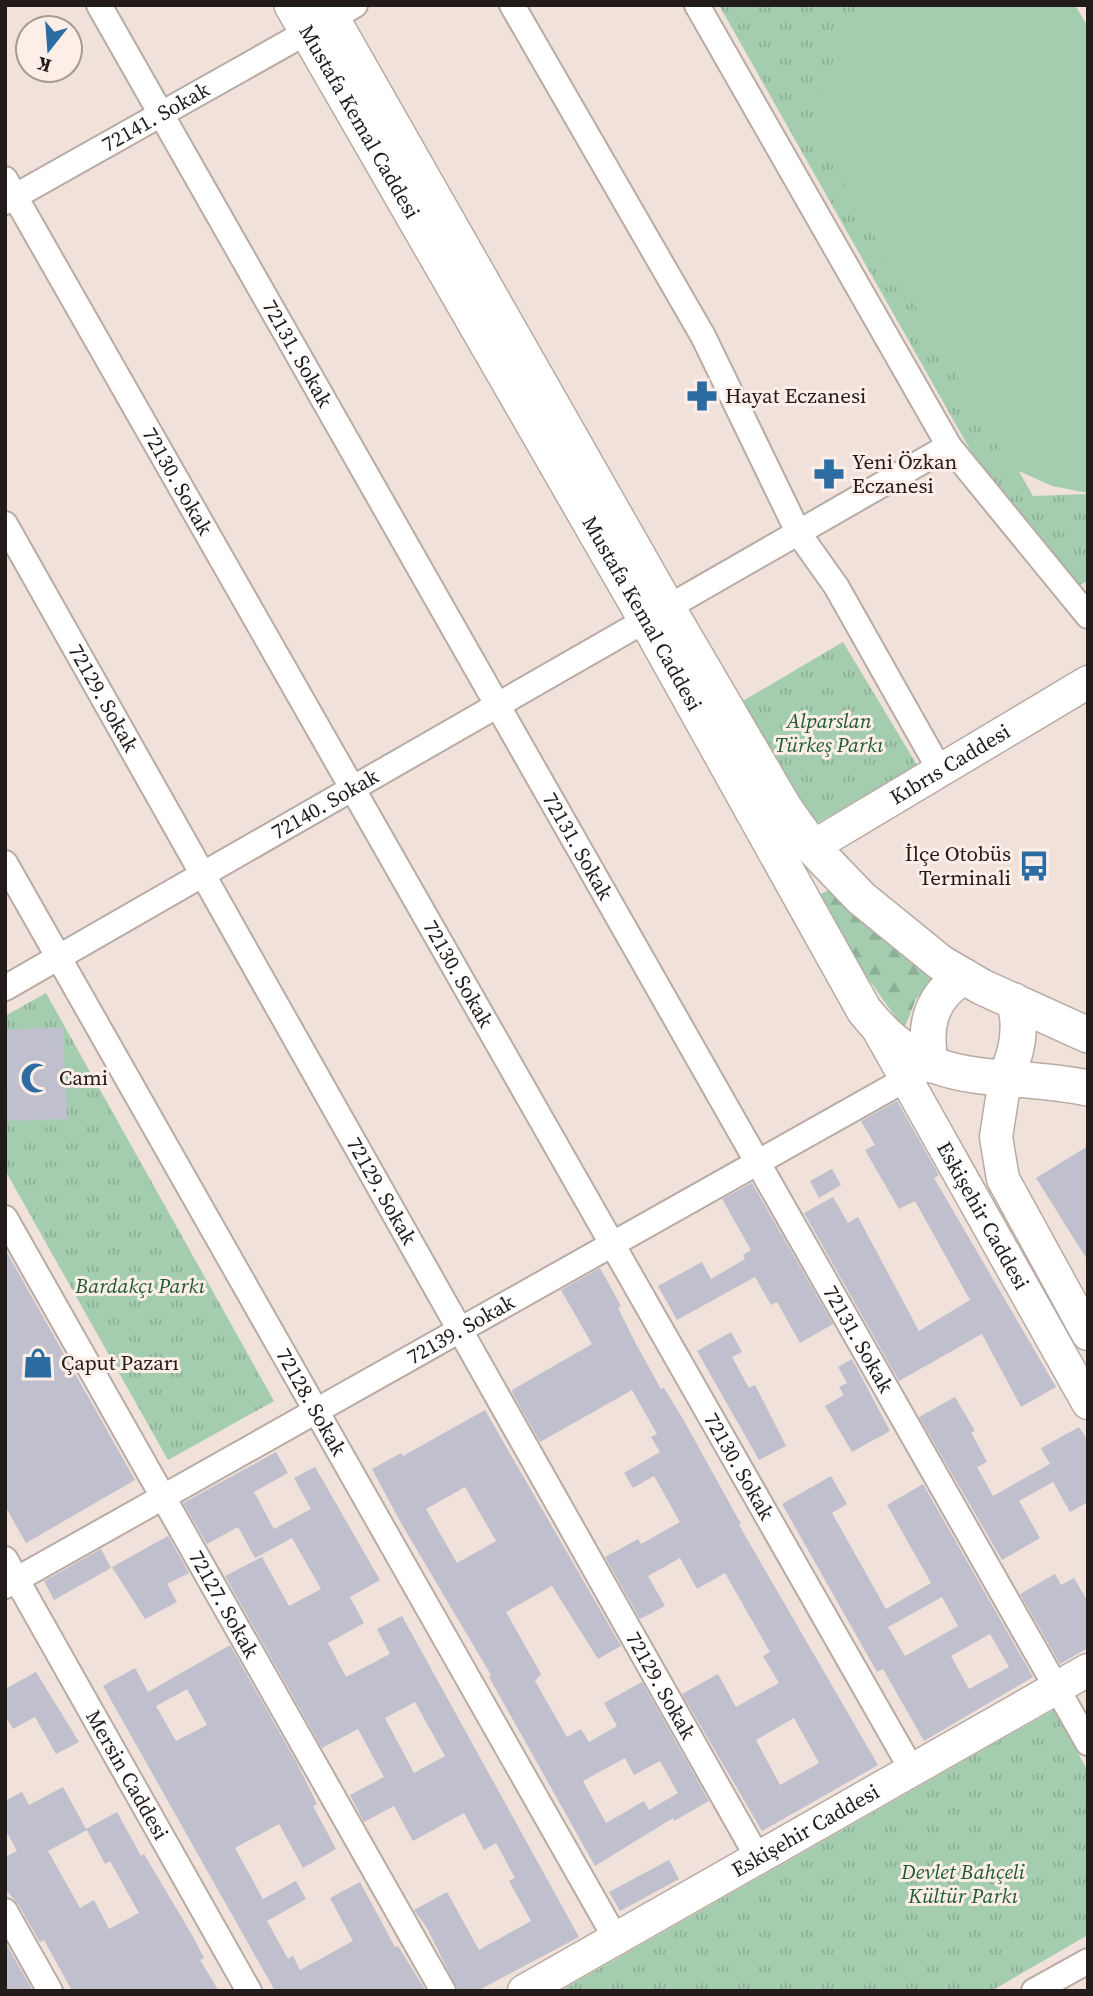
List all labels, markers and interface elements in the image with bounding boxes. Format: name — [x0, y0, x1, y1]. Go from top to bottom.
north arrow — [14, 14, 84, 84]
street label: Mustafa Kemal Caddesi — [292, 19, 427, 224]
text: K — [33, 51, 54, 80]
street label: 72141. Sokak — [96, 75, 215, 159]
street label: 72131. Sokak — [256, 294, 340, 413]
pharmacy icon: Hayat Eczanesi — [685, 379, 719, 413]
place label: Hayat Eczanesi — [725, 381, 866, 410]
street label: 72130. Sokak — [136, 422, 220, 541]
place label: Yeni Özkan Eczanesi — [852, 447, 957, 500]
pharmacy icon: Yeni Özkan Eczanesi — [812, 457, 846, 491]
street label: Mustafa Kemal Caddesi — [576, 511, 709, 716]
street label: 72129. Sokak — [62, 639, 146, 758]
park label: Alparslan Türkeş Parkı — [775, 706, 884, 759]
street label: Kıbrıs Caddesi — [884, 717, 1016, 811]
street label: 72140. Sokak — [266, 761, 384, 846]
street label: 72131. Sokak — [536, 787, 621, 906]
place label: İlçe Otobüs Terminali — [905, 839, 1011, 892]
bus stop icon: İlçe Otobüs Terminali — [1017, 849, 1051, 883]
street label: 72130. Sokak — [416, 915, 501, 1033]
mosque icon: Cami — [19, 1061, 53, 1095]
place label: Cami — [59, 1063, 108, 1092]
street label: 72129. Sokak — [340, 1132, 424, 1250]
street label: Eskişehir Caddesi — [930, 1136, 1036, 1295]
park label: Bardakçı Parkı — [74, 1271, 205, 1300]
street label: 72131. Sokak — [816, 1280, 901, 1398]
street label: 72139. Sokak — [401, 1287, 520, 1371]
street label: 72128. Sokak — [269, 1343, 354, 1461]
shop icon: Çaput Pazarı — [21, 1346, 55, 1380]
place label: Çaput Pazarı — [61, 1348, 179, 1377]
street label: 72130. Sokak — [697, 1407, 782, 1526]
street label: 72127. Sokak — [182, 1545, 267, 1664]
street label: 72129. Sokak — [619, 1626, 703, 1745]
street label: Mersin Caddesi — [79, 1704, 176, 1845]
street label: Eskişehir Caddesi — [726, 1777, 884, 1884]
park label: Devlet Bahçeli Kültür Parkı — [900, 1857, 1026, 1910]

